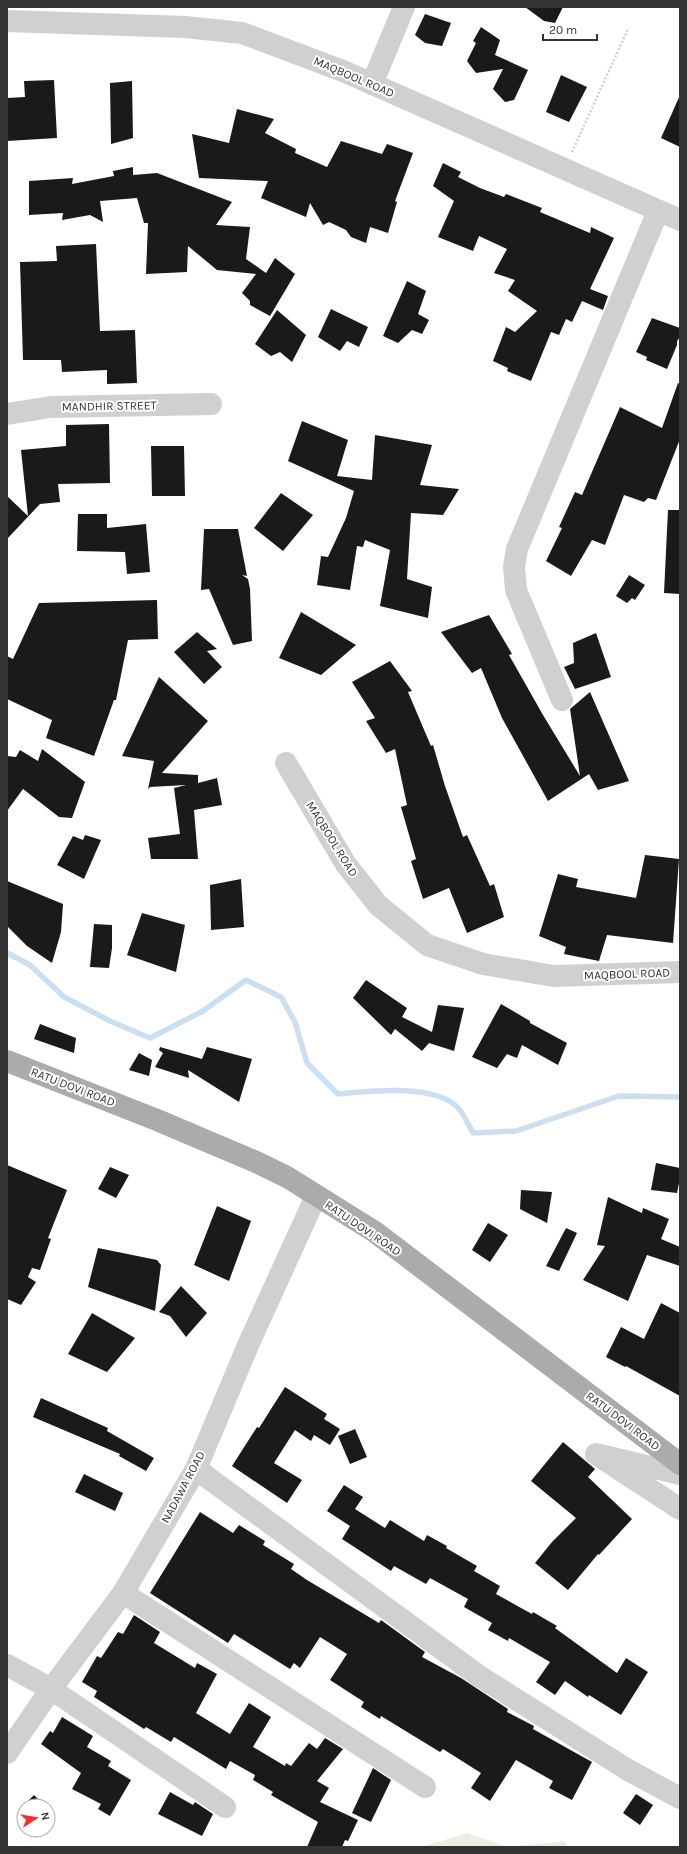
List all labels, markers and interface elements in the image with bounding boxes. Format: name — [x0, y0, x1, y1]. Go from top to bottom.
scale bar — [543, 16, 597, 42]
text: 20 m — [549, 23, 577, 37]
street label: MAQBOOL ROAD — [312, 54, 396, 100]
street label: MANDHIR STREET — [61, 398, 157, 414]
street label: MAQBOOL ROAD — [303, 799, 361, 879]
street label: MAQBOOL ROAD — [584, 965, 670, 982]
street label: RATU DOVI ROAD — [29, 1065, 117, 1109]
street label: RATU DOVI ROAD — [322, 1197, 404, 1259]
street label: RATU DOVI ROAD — [583, 1389, 663, 1453]
street label: NADAWA ROAD — [158, 1449, 208, 1525]
north arrow — [16, 1798, 56, 1838]
text: N — [38, 1811, 52, 1821]

